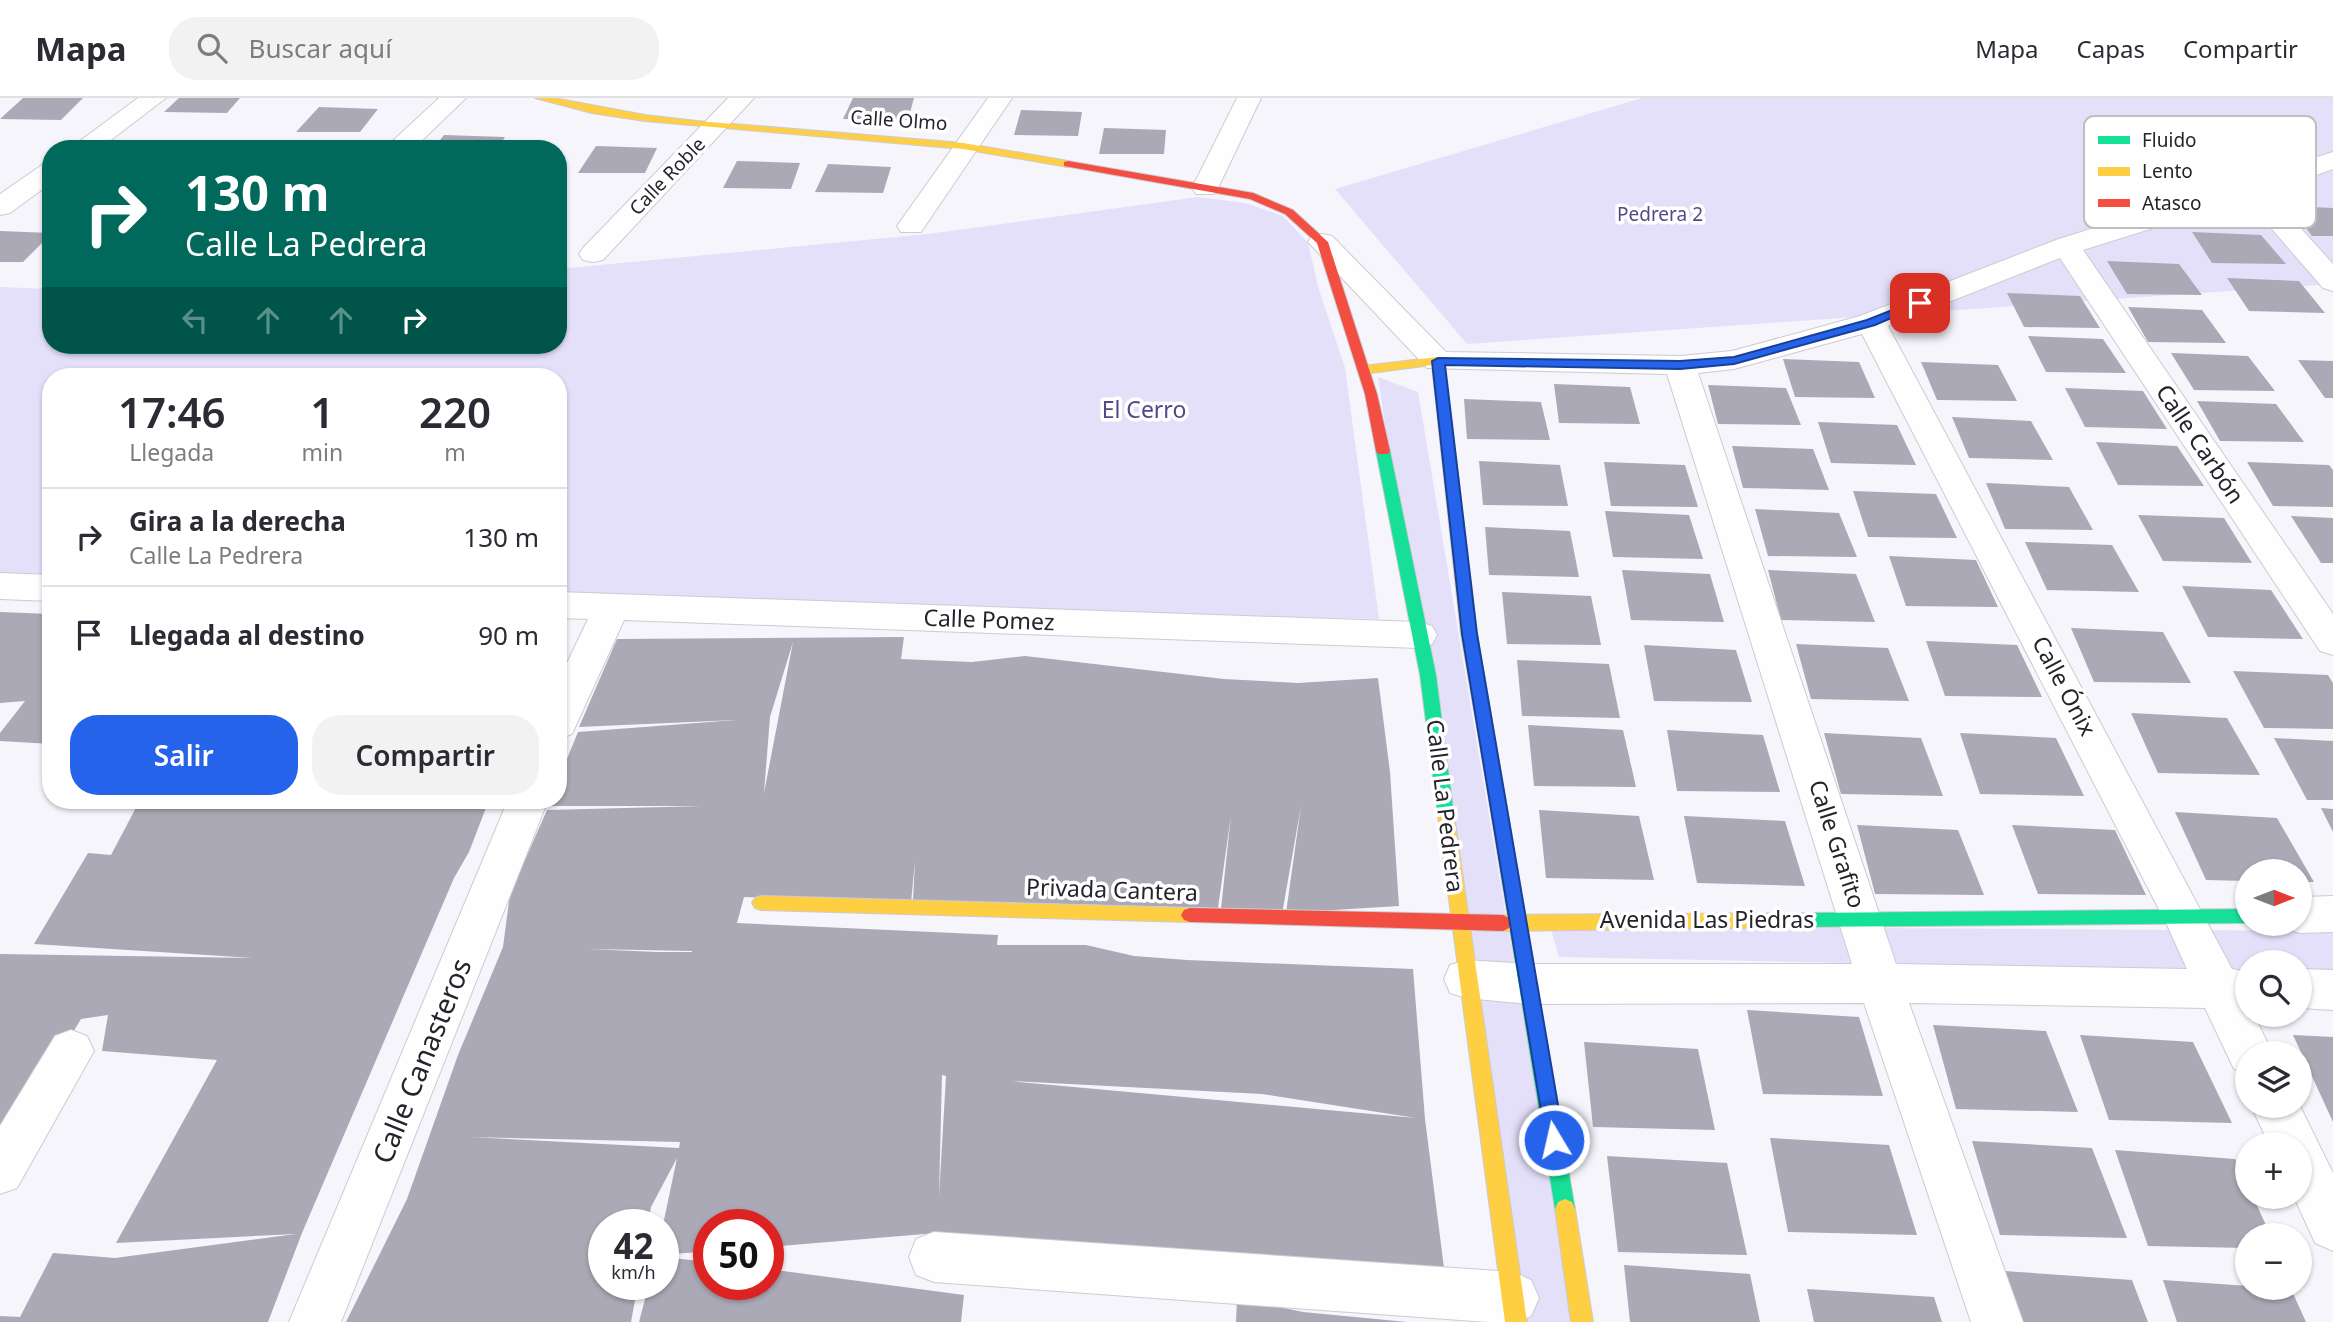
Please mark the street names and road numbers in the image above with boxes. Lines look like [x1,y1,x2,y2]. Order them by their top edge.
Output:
street label: Calle Olmo [850,104,948,136]
street label: Calle Roble [623,131,711,221]
street label: Calle Carbón [2149,378,2253,509]
street label: Calle Pomez [923,601,1055,637]
street label: Calle Ónix [2025,630,2104,741]
street label: Calle La Pedrera [1419,717,1472,894]
street label: Calle Grafito [1802,775,1874,912]
street label: Privada Cantera [1026,870,1198,908]
street label: Avenida Las Piedras [1600,903,1814,935]
street label: Calle Canasteros [363,952,480,1169]

